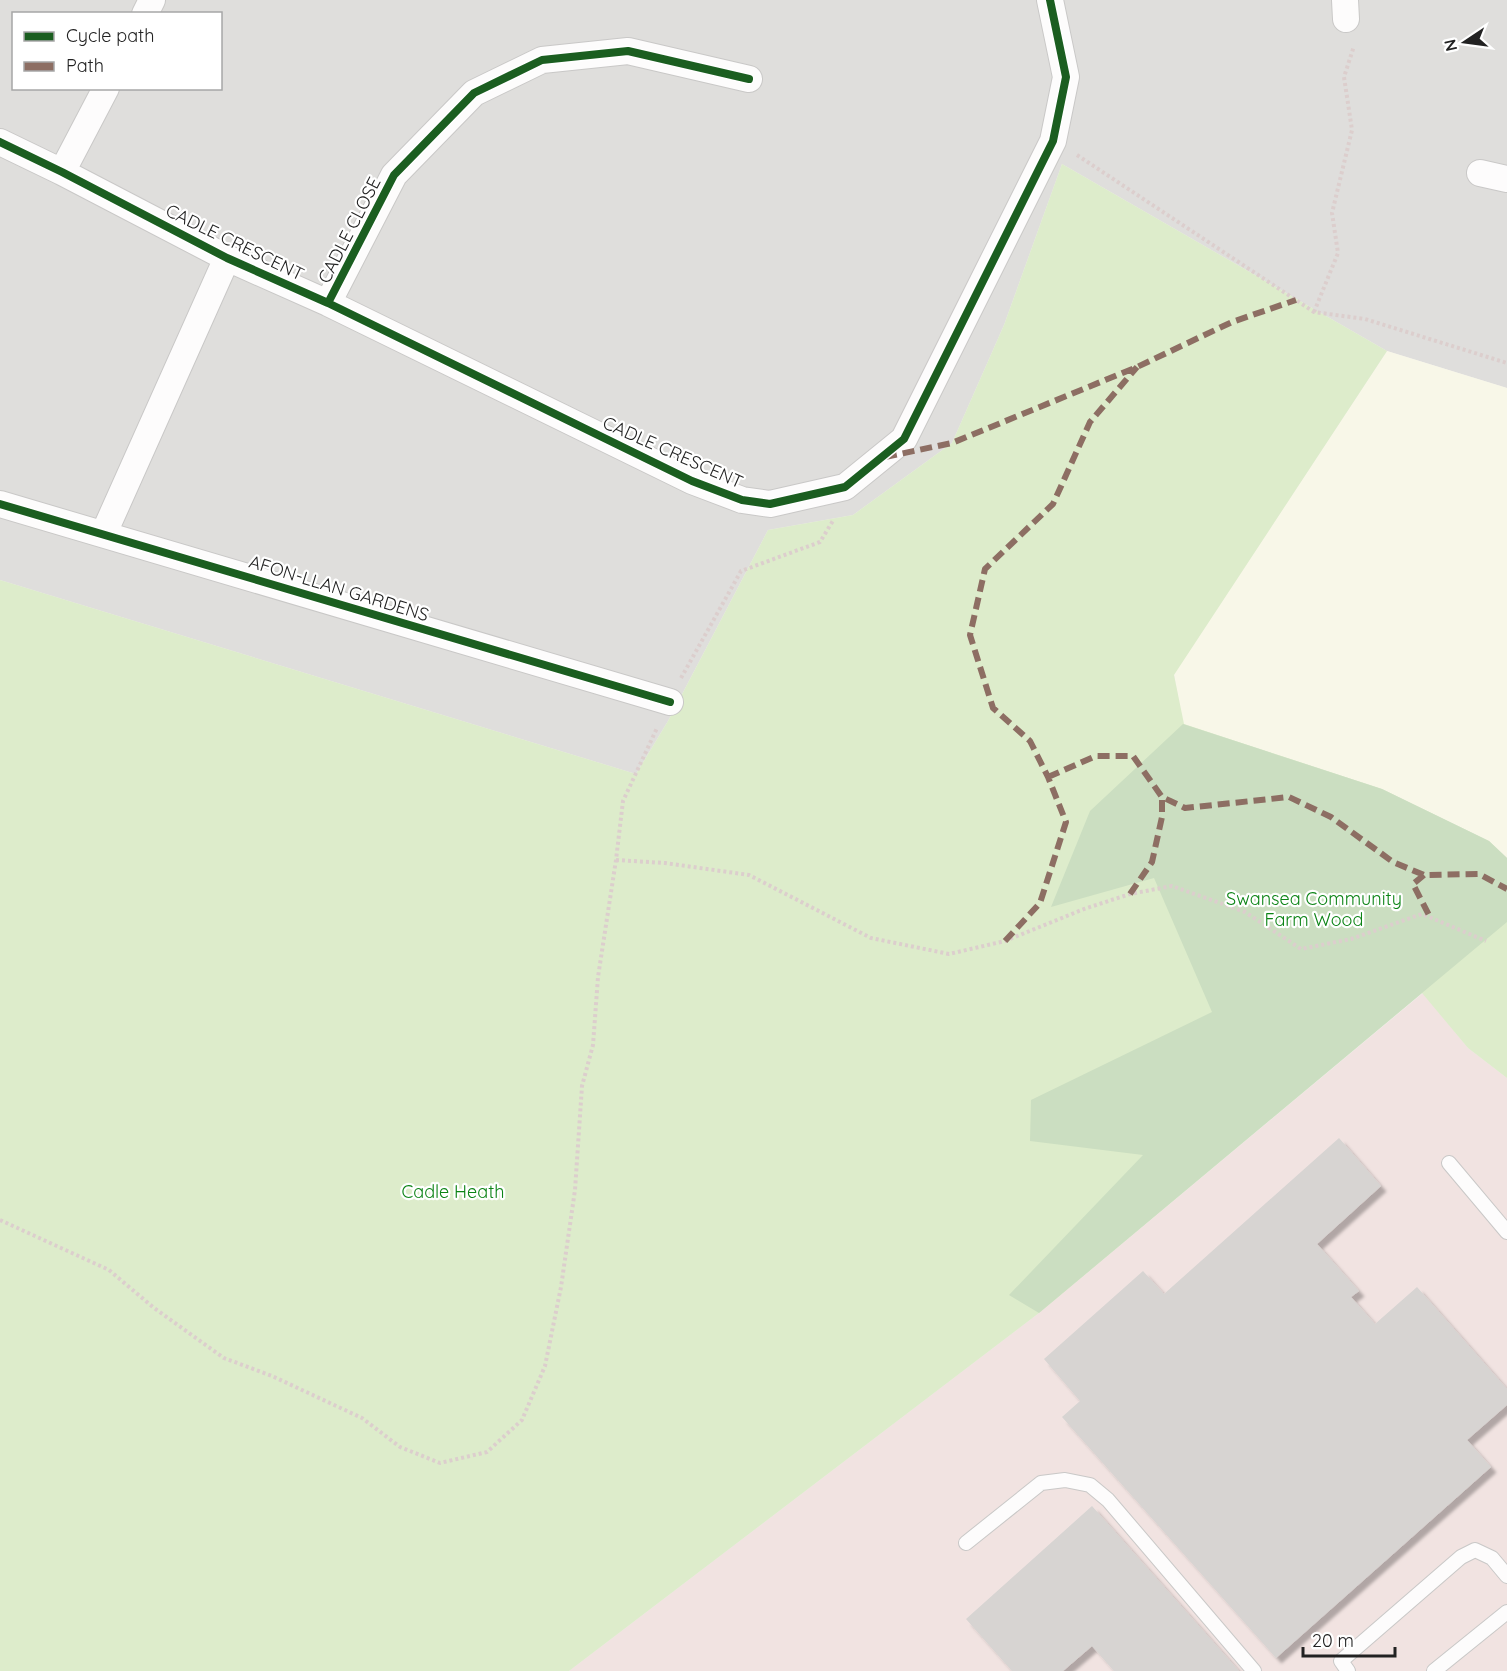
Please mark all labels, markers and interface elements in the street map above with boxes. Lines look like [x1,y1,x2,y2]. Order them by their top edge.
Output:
legend [12,12,222,90]
north arrow [1435,12,1495,72]
text: Cycle path [66,24,154,47]
text: N [1439,37,1461,53]
text: Path [66,54,104,77]
street label: CADLE CLOSE [312,173,386,287]
street label: CADLE CRESCENT [162,199,308,286]
street label: CADLE CRESCENT [599,411,747,493]
street label: AFON-LLAN GARDENS [246,550,432,626]
park label: Swansea Community Farm Wood [1226,887,1402,931]
park label: Cadle Heath [401,1180,505,1203]
scale bar [1303,1620,1394,1658]
text: 20 m [1312,1629,1354,1652]

